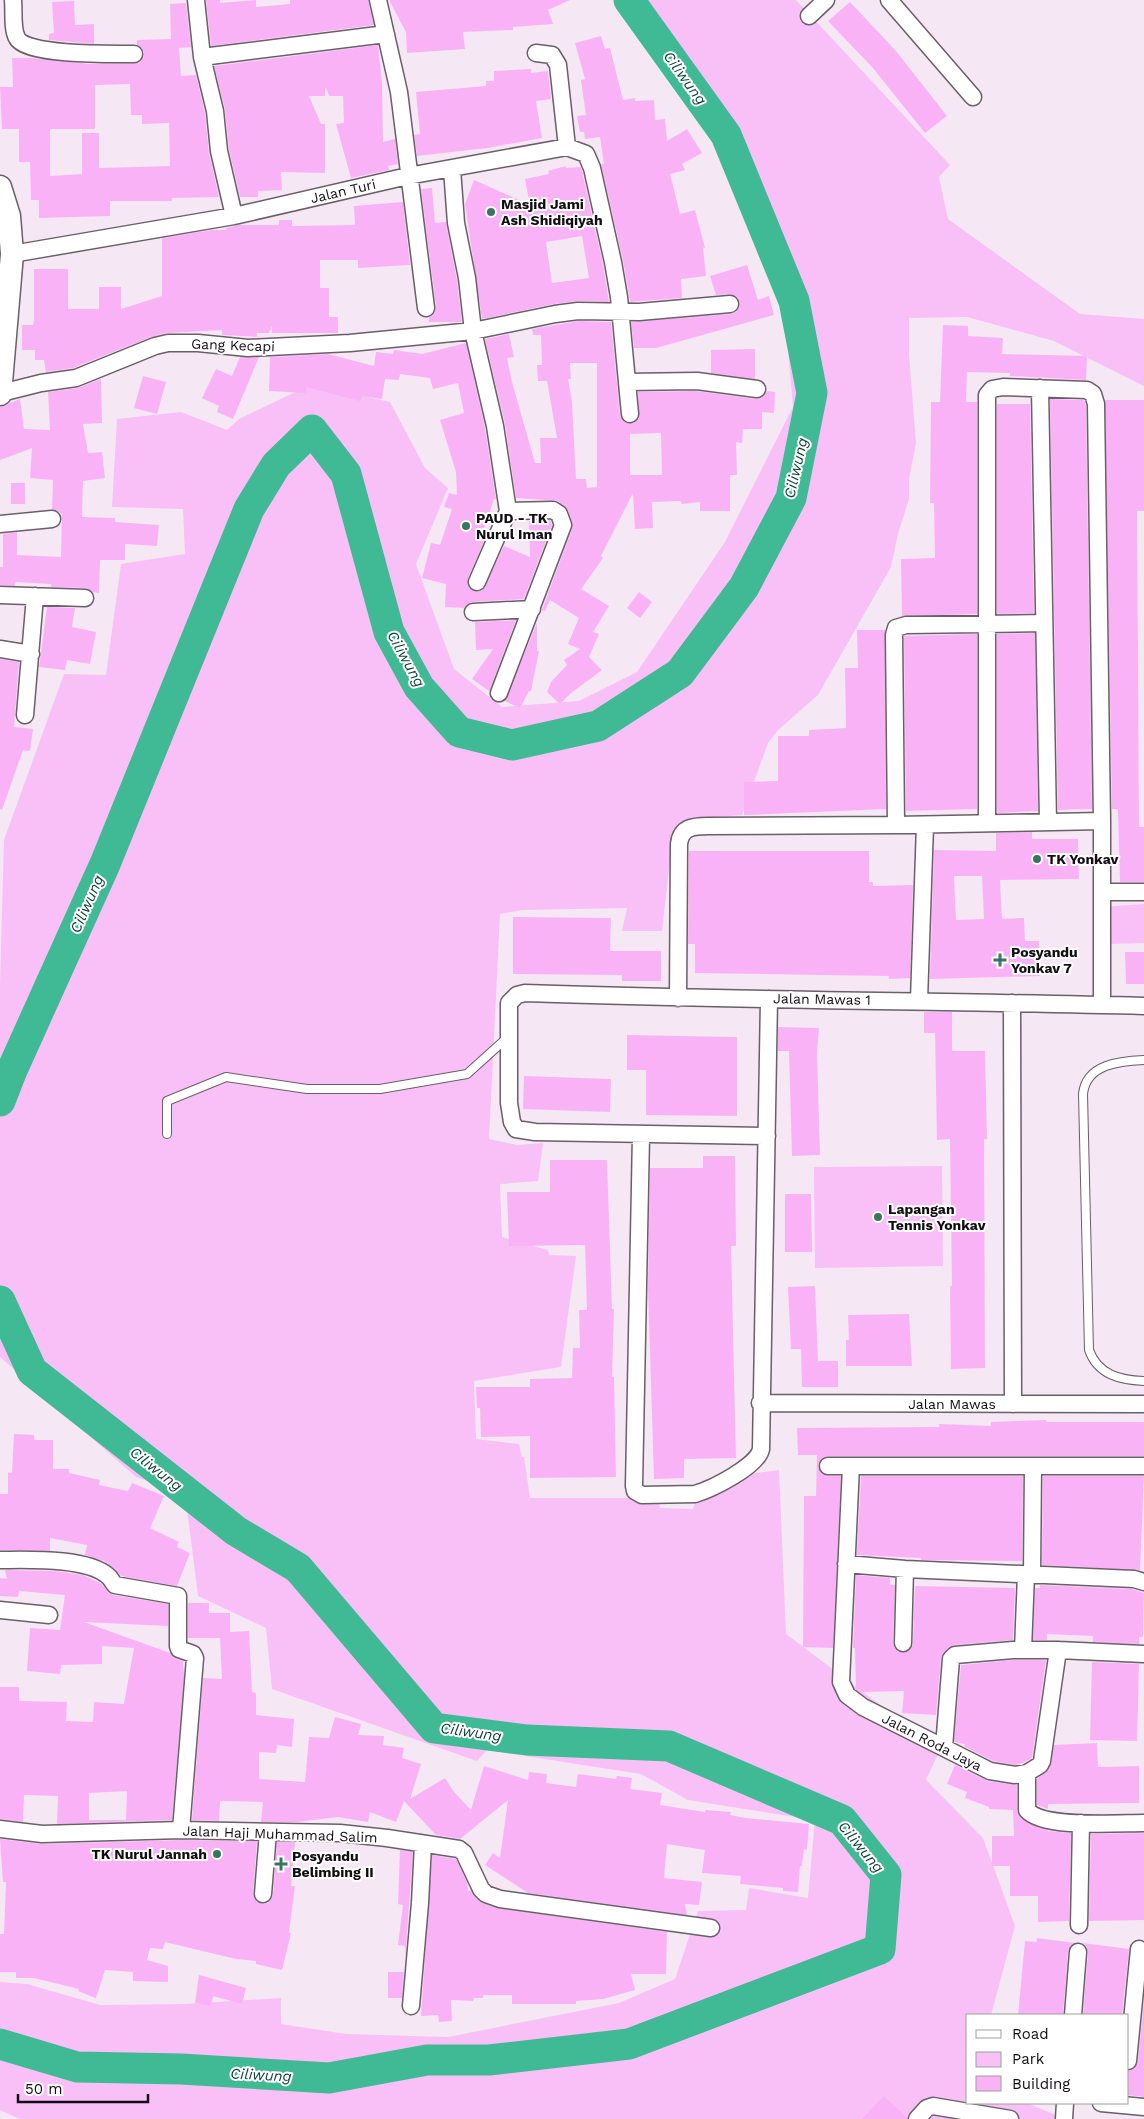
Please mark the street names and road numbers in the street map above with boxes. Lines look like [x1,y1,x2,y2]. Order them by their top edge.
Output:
street label: Jalan Turi [309,176,377,206]
street label: Gang Kecapi [191,336,275,354]
street label: Jalan Mawas 1 [773,990,871,1008]
street label: Jalan Mawas [908,1396,996,1412]
street label: Jalan Roda Jaya [879,1710,985,1774]
street label: Jalan Haji Muhammad Salim [182,1823,378,1845]

